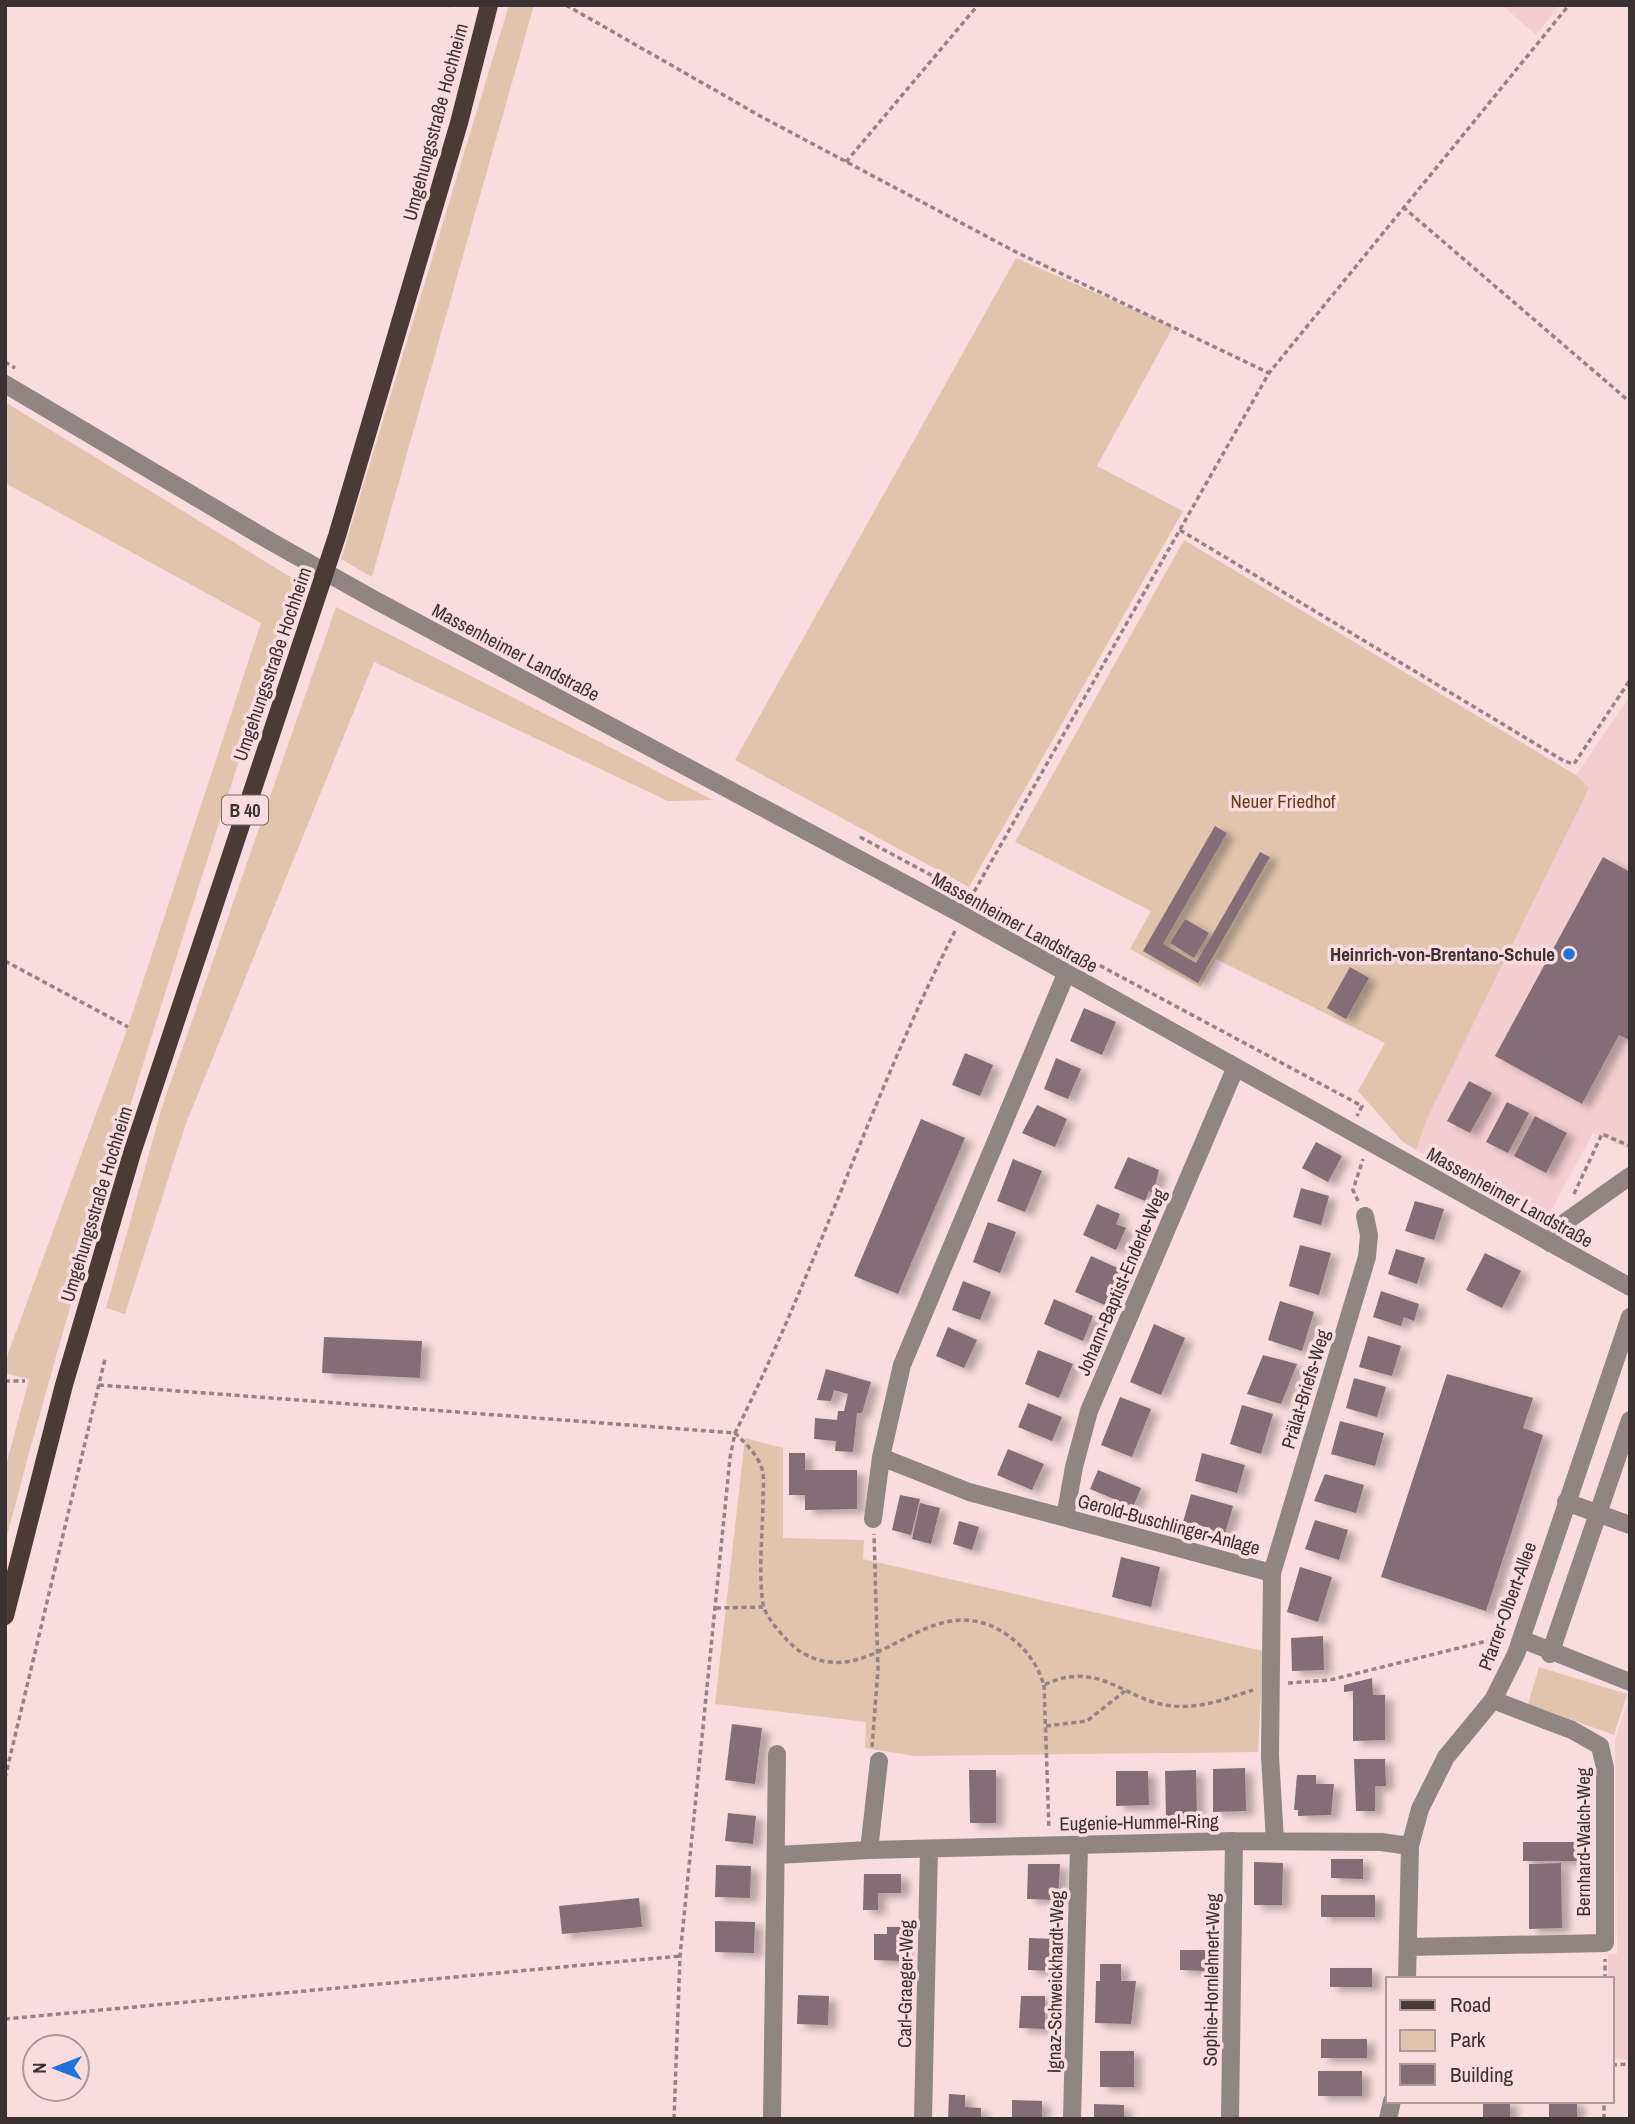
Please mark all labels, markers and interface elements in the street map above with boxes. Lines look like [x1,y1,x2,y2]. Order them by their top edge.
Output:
street label: Umgehungsstraße Hochheim [396,20,474,224]
street label: Umgehungsstraße Hochheim [227,564,317,764]
street label: Massenheimer Landstraße [428,597,604,707]
park label: Neuer Friedhof [1231,788,1336,814]
road number: B 40 [222,796,268,824]
street label: Massenheimer Landstraße [927,865,1103,979]
place label: Heinrich-von-Brentano-Schule [1330,941,1555,967]
marker: Heinrich-von-Brentano-Schule [1561,946,1577,962]
street label: Umgehungsstraße Hochheim [54,1103,138,1305]
street label: Massenheimer Landstraße [1422,1140,1598,1254]
street label: Johann-Baptist-Enderle-Weg [1070,1184,1172,1379]
street label: Prälat-Briefs-Weg [1275,1326,1336,1452]
street label: Gerold-Buschlinger-Anlage [1075,1487,1263,1561]
street label: Pfarrer-Olbert-Allee [1472,1538,1542,1674]
street label: Bernhard-Walch-Weg [1570,1767,1596,1916]
street label: Eugenie-Hummel-Ring [1059,1808,1219,1836]
street label: Ignaz-Schweickhardt-Weg [1040,1890,1070,2073]
street label: Sophie-Hornlehnert-Weg [1196,1893,1226,2067]
street label: Carl-Graeger-Weg [891,1920,919,2048]
legend [1386,1977,1614,2103]
text: Road [1450,1990,1491,2019]
text: Park [1450,2025,1486,2054]
north arrow [21,2033,91,2103]
text: Building [1450,2060,1514,2089]
text: N [26,2062,52,2074]

